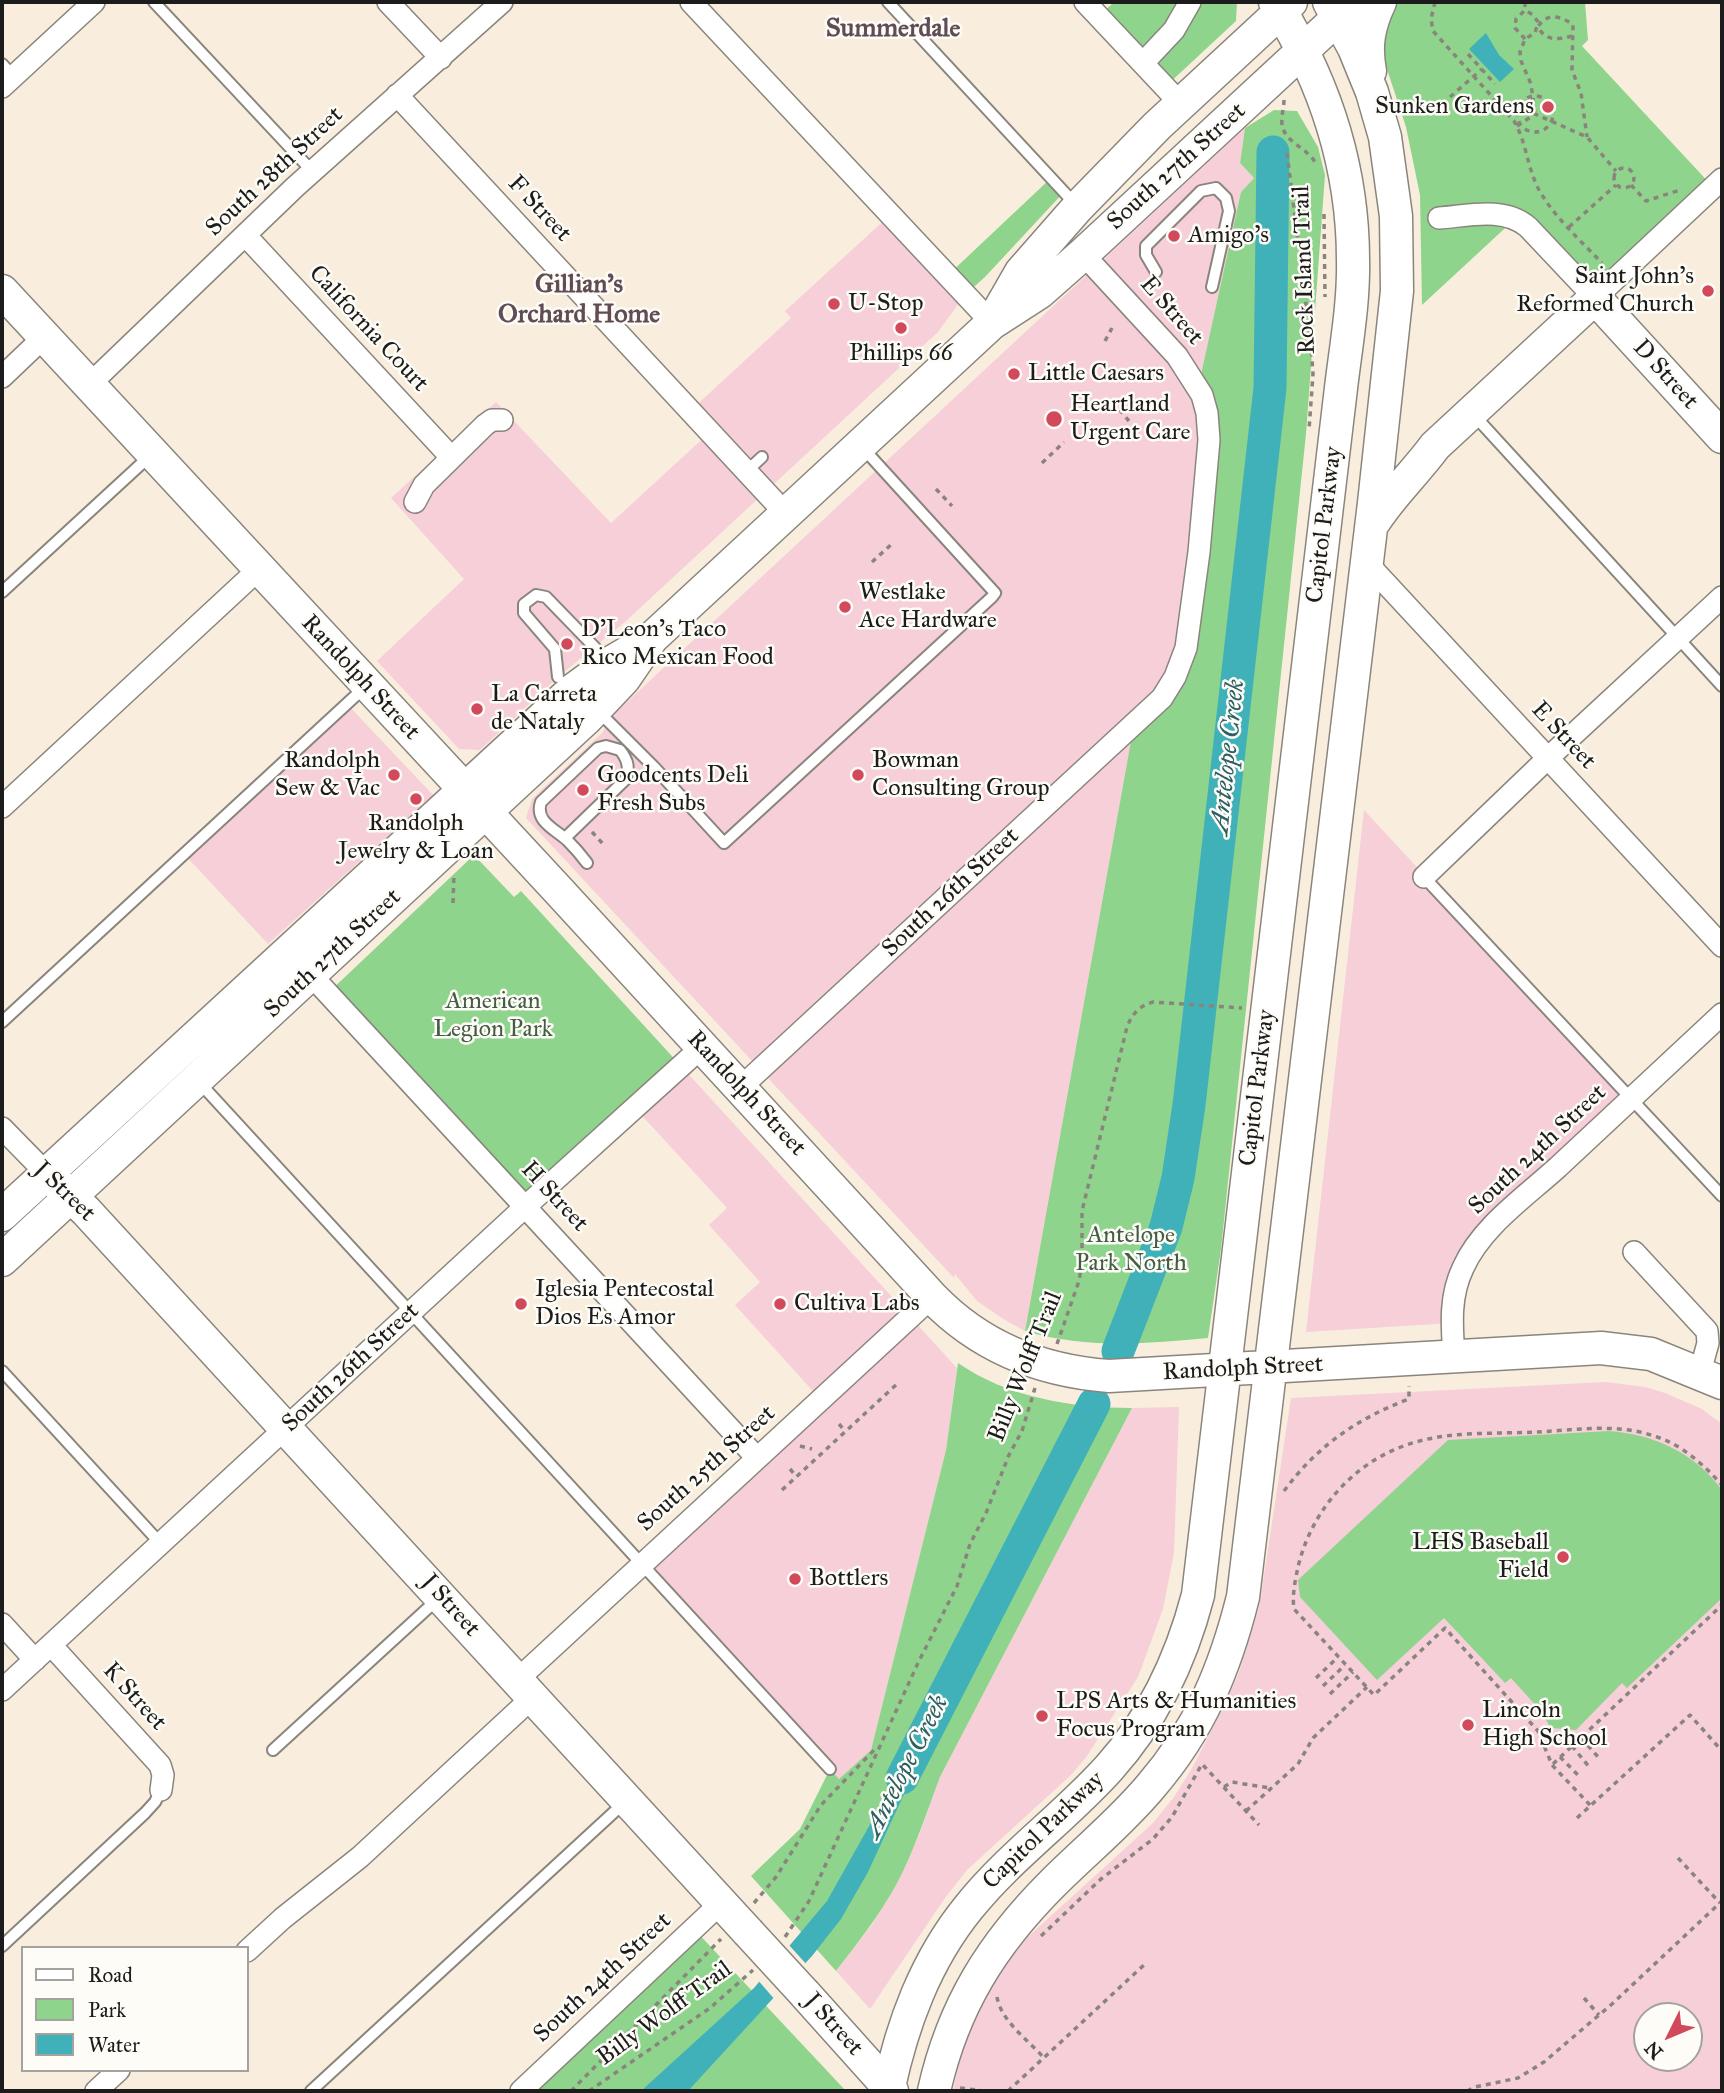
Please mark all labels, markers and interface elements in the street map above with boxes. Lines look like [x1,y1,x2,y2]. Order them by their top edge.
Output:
district label: Summerdale [826,14,960,46]
place label: Sunken Gardens [1375,93,1534,121]
street label: South 27th Street [1102,97,1252,237]
marker: Sunken Gardens [1540,99,1556,115]
street label: South 28th Street [200,101,350,243]
street label: F Street [501,170,577,248]
street label: Rock Island Trail [1288,185,1322,355]
place label: Amigo's [1188,222,1269,250]
marker: Amigo's [1166,228,1182,244]
street label: California Court [302,260,434,398]
place label: Saint John's Reformed Church [1516,263,1694,319]
district label: Gillian's Orchard Home [498,270,660,332]
street label: E Street [1133,271,1209,351]
marker: Saint John's Reformed Church [1700,283,1716,299]
place label: U-Stop [848,290,923,318]
marker: U-Stop [826,296,842,312]
marker: Phillips 66 [893,320,909,336]
street label: D Street [1626,334,1704,416]
place label: Phillips 66 [849,340,953,368]
place label: Little Caesars [1028,360,1164,388]
marker: Little Caesars [1006,366,1022,382]
place label: Heartland Urgent Care [1070,391,1190,447]
marker: Heartland Urgent Care [1044,409,1064,429]
street label: Capitol Parkway [1301,445,1349,605]
place label: Westlake Ace Hardware [859,579,997,635]
marker: Westlake Ace Hardware [837,599,853,615]
street label: Randolph Street [295,609,425,747]
place label: D'Leon's Taco Rico Mexican Food [581,616,774,672]
marker: D'Leon's Taco Rico Mexican Food [559,636,575,652]
water label: Antelope Creek [1205,678,1253,836]
place label: La Carreta de Nataly [491,681,597,737]
street label: E Street [1525,696,1601,776]
marker: La Carreta de Nataly [469,701,485,717]
place label: Randolph Sew & Vac [275,747,380,803]
place label: Bowman Consulting Group [872,747,1049,803]
place label: Goodcents Deli Fresh Subs [597,762,749,818]
marker: Randolph Sew & Vac [386,767,402,783]
marker: Bowman Consulting Group [850,767,866,783]
marker: Goodcents Deli Fresh Subs [575,782,591,798]
marker: Randolph Jewelry & Loan [408,791,424,807]
place label: Randolph Jewelry & Loan [338,810,494,866]
street label: South 26th Street [877,822,1025,964]
street label: South 27th Street [259,883,407,1025]
park label: American Legion Park [433,988,553,1044]
street label: Capitol Parkway [1234,1008,1282,1168]
street label: Randolph Street [681,1025,811,1163]
street label: South 24th Street [1463,1079,1613,1221]
street label: J Street [27,1156,101,1228]
street label: H Street [514,1156,594,1238]
park label: Antelope Park North [1075,1222,1187,1278]
place label: Iglesia Pentecostal Dios Es Amor [535,1276,714,1332]
street label: Billy Wolff Trail [983,1288,1069,1446]
place label: Cultiva Labs [794,1290,919,1318]
marker: Iglesia Pentecostal Dios Es Amor [513,1296,529,1312]
marker: Cultiva Labs [772,1296,788,1312]
street label: South 26th Street [277,1297,425,1439]
street label: Randolph Street [1162,1350,1324,1388]
street label: South 25th Street [632,1400,782,1538]
place label: LHS Baseball Field [1412,1529,1549,1585]
marker: LHS Baseball Field [1555,1549,1571,1565]
place label: Bottlers [809,1565,888,1593]
street label: J Street [414,1569,486,1643]
marker: Bottlers [787,1571,803,1587]
street label: K Street [96,1657,172,1737]
place label: LPS Arts & Humanities Focus Program [1056,1688,1296,1744]
water label: Antelope Creek [858,1691,956,1843]
place label: Lincoln High School [1482,1697,1607,1753]
marker: LPS Arts & Humanities Focus Program [1034,1708,1050,1724]
marker: Lincoln High School [1460,1717,1476,1733]
street label: Capitol Parkway [977,1766,1111,1896]
street label: South 24th Street [528,1907,678,2049]
legend [21,1946,248,2072]
street label: Billy Wolff Trail [592,1955,738,2073]
text: Road [88,1962,133,1988]
street label: J Street [797,1988,869,2062]
text: Park [88,1997,126,2023]
north arrow [1633,2002,1703,2072]
text: Water [88,2032,140,2058]
text: N [1640,2037,1668,2064]

